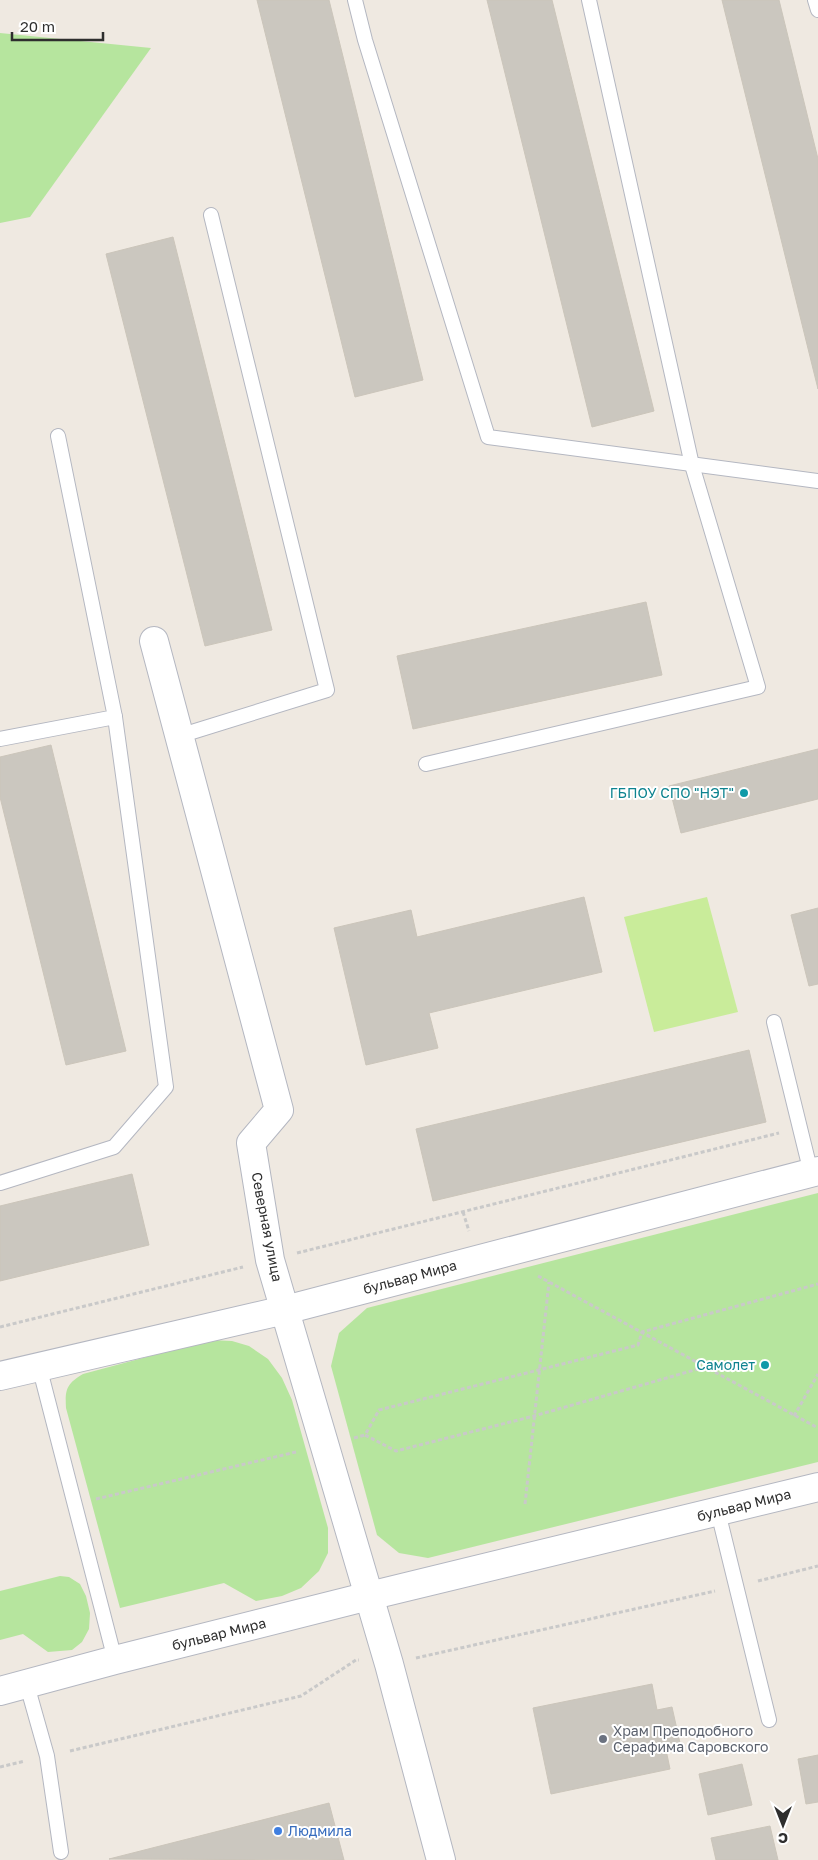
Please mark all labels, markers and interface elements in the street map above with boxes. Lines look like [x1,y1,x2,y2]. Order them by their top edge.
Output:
scale bar [12,10,104,42]
text: 20 m [20,17,55,35]
place label: ГБПОУ СПО "НЭТ" [610,784,734,801]
marker: ГБПОУ СПО "НЭТ" [738,787,750,799]
street label: Северная улица [249,1171,286,1283]
street label: бульвар Мира [361,1256,459,1297]
place label: Самолет [696,1356,755,1373]
marker: Самолет [759,1359,771,1371]
street label: бульвар Мира [695,1485,793,1524]
street label: бульвар Мира [170,1614,268,1653]
place label: Храм Преподобного Серафима Саровского [613,1722,768,1755]
marker: Храм Преподобного Серафима Саровского [597,1733,609,1745]
north arrow [758,1800,808,1850]
place label: Людмила [288,1822,352,1839]
marker: Людмила [272,1825,284,1837]
text: С [778,1830,788,1847]

